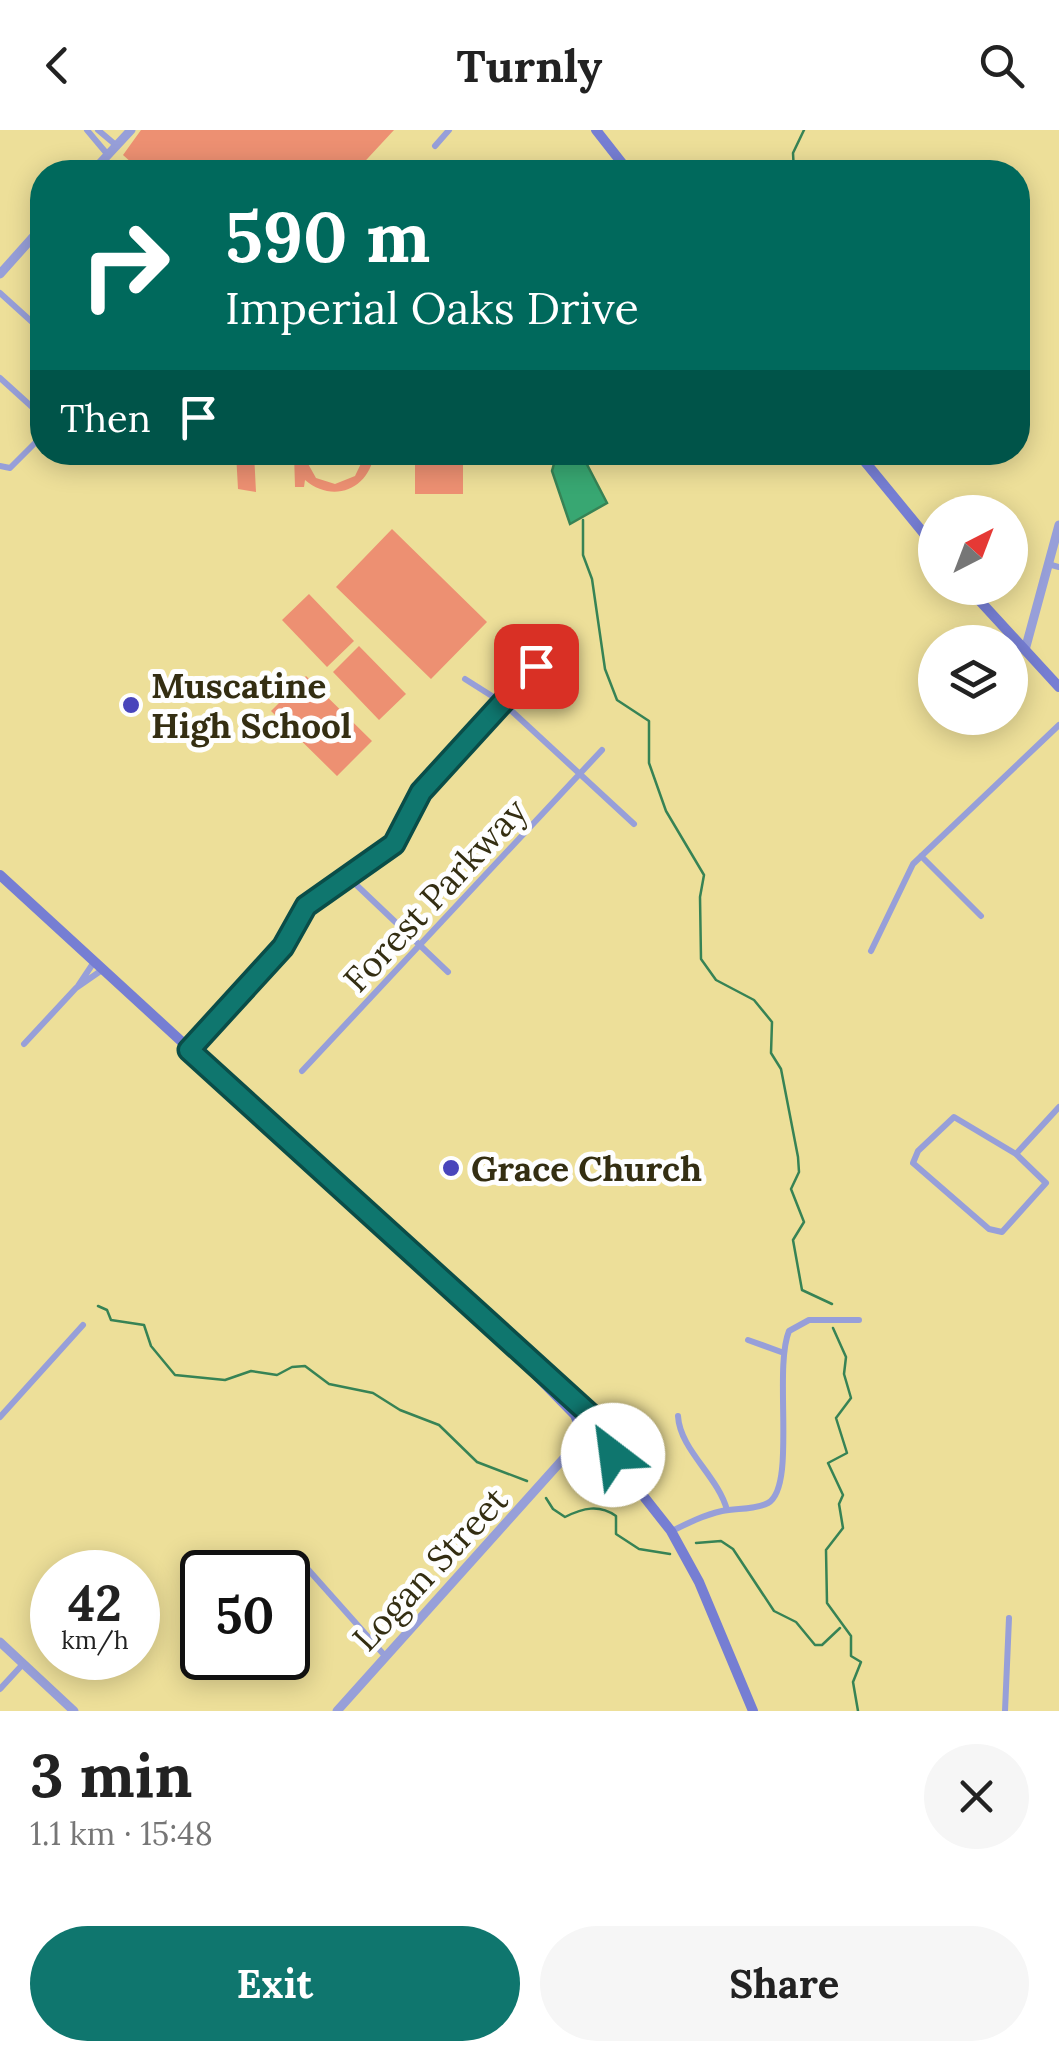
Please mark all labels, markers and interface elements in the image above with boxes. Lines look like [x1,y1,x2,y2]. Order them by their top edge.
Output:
text: Turnly [457,37,602,94]
icon: back [30,38,85,93]
icon: search [974,38,1029,93]
text: 590 m [225,192,430,281]
icon: right [60,200,190,330]
text: Imperial Oaks Drive [225,279,639,336]
icon: arrive [171,390,226,445]
text: Then [60,394,151,442]
north arrow [918,495,1028,605]
map controls [918,495,1028,735]
pin [494,624,579,709]
button: layers [918,625,1028,735]
icon: arrive [509,639,564,694]
place label: Muscatine High School [151,663,352,748]
marker: Muscatine High School [120,694,142,716]
street label: Forest Parkway [334,788,537,1001]
place label: Grace Church [471,1146,702,1191]
marker: Grace Church [440,1157,462,1179]
position arrow [561,1403,665,1507]
street label: Logan Street [343,1477,518,1660]
speed limit sign: 50 [180,1550,310,1680]
text: 42 [68,1571,122,1635]
text: km/h [61,1624,129,1656]
text: 3 min [30,1737,192,1813]
button: close [924,1744,1029,1849]
text: 1.1 km · 15:48 [30,1813,213,1854]
button: Exit [30,1926,520,2041]
button: Share [540,1926,1029,2041]

